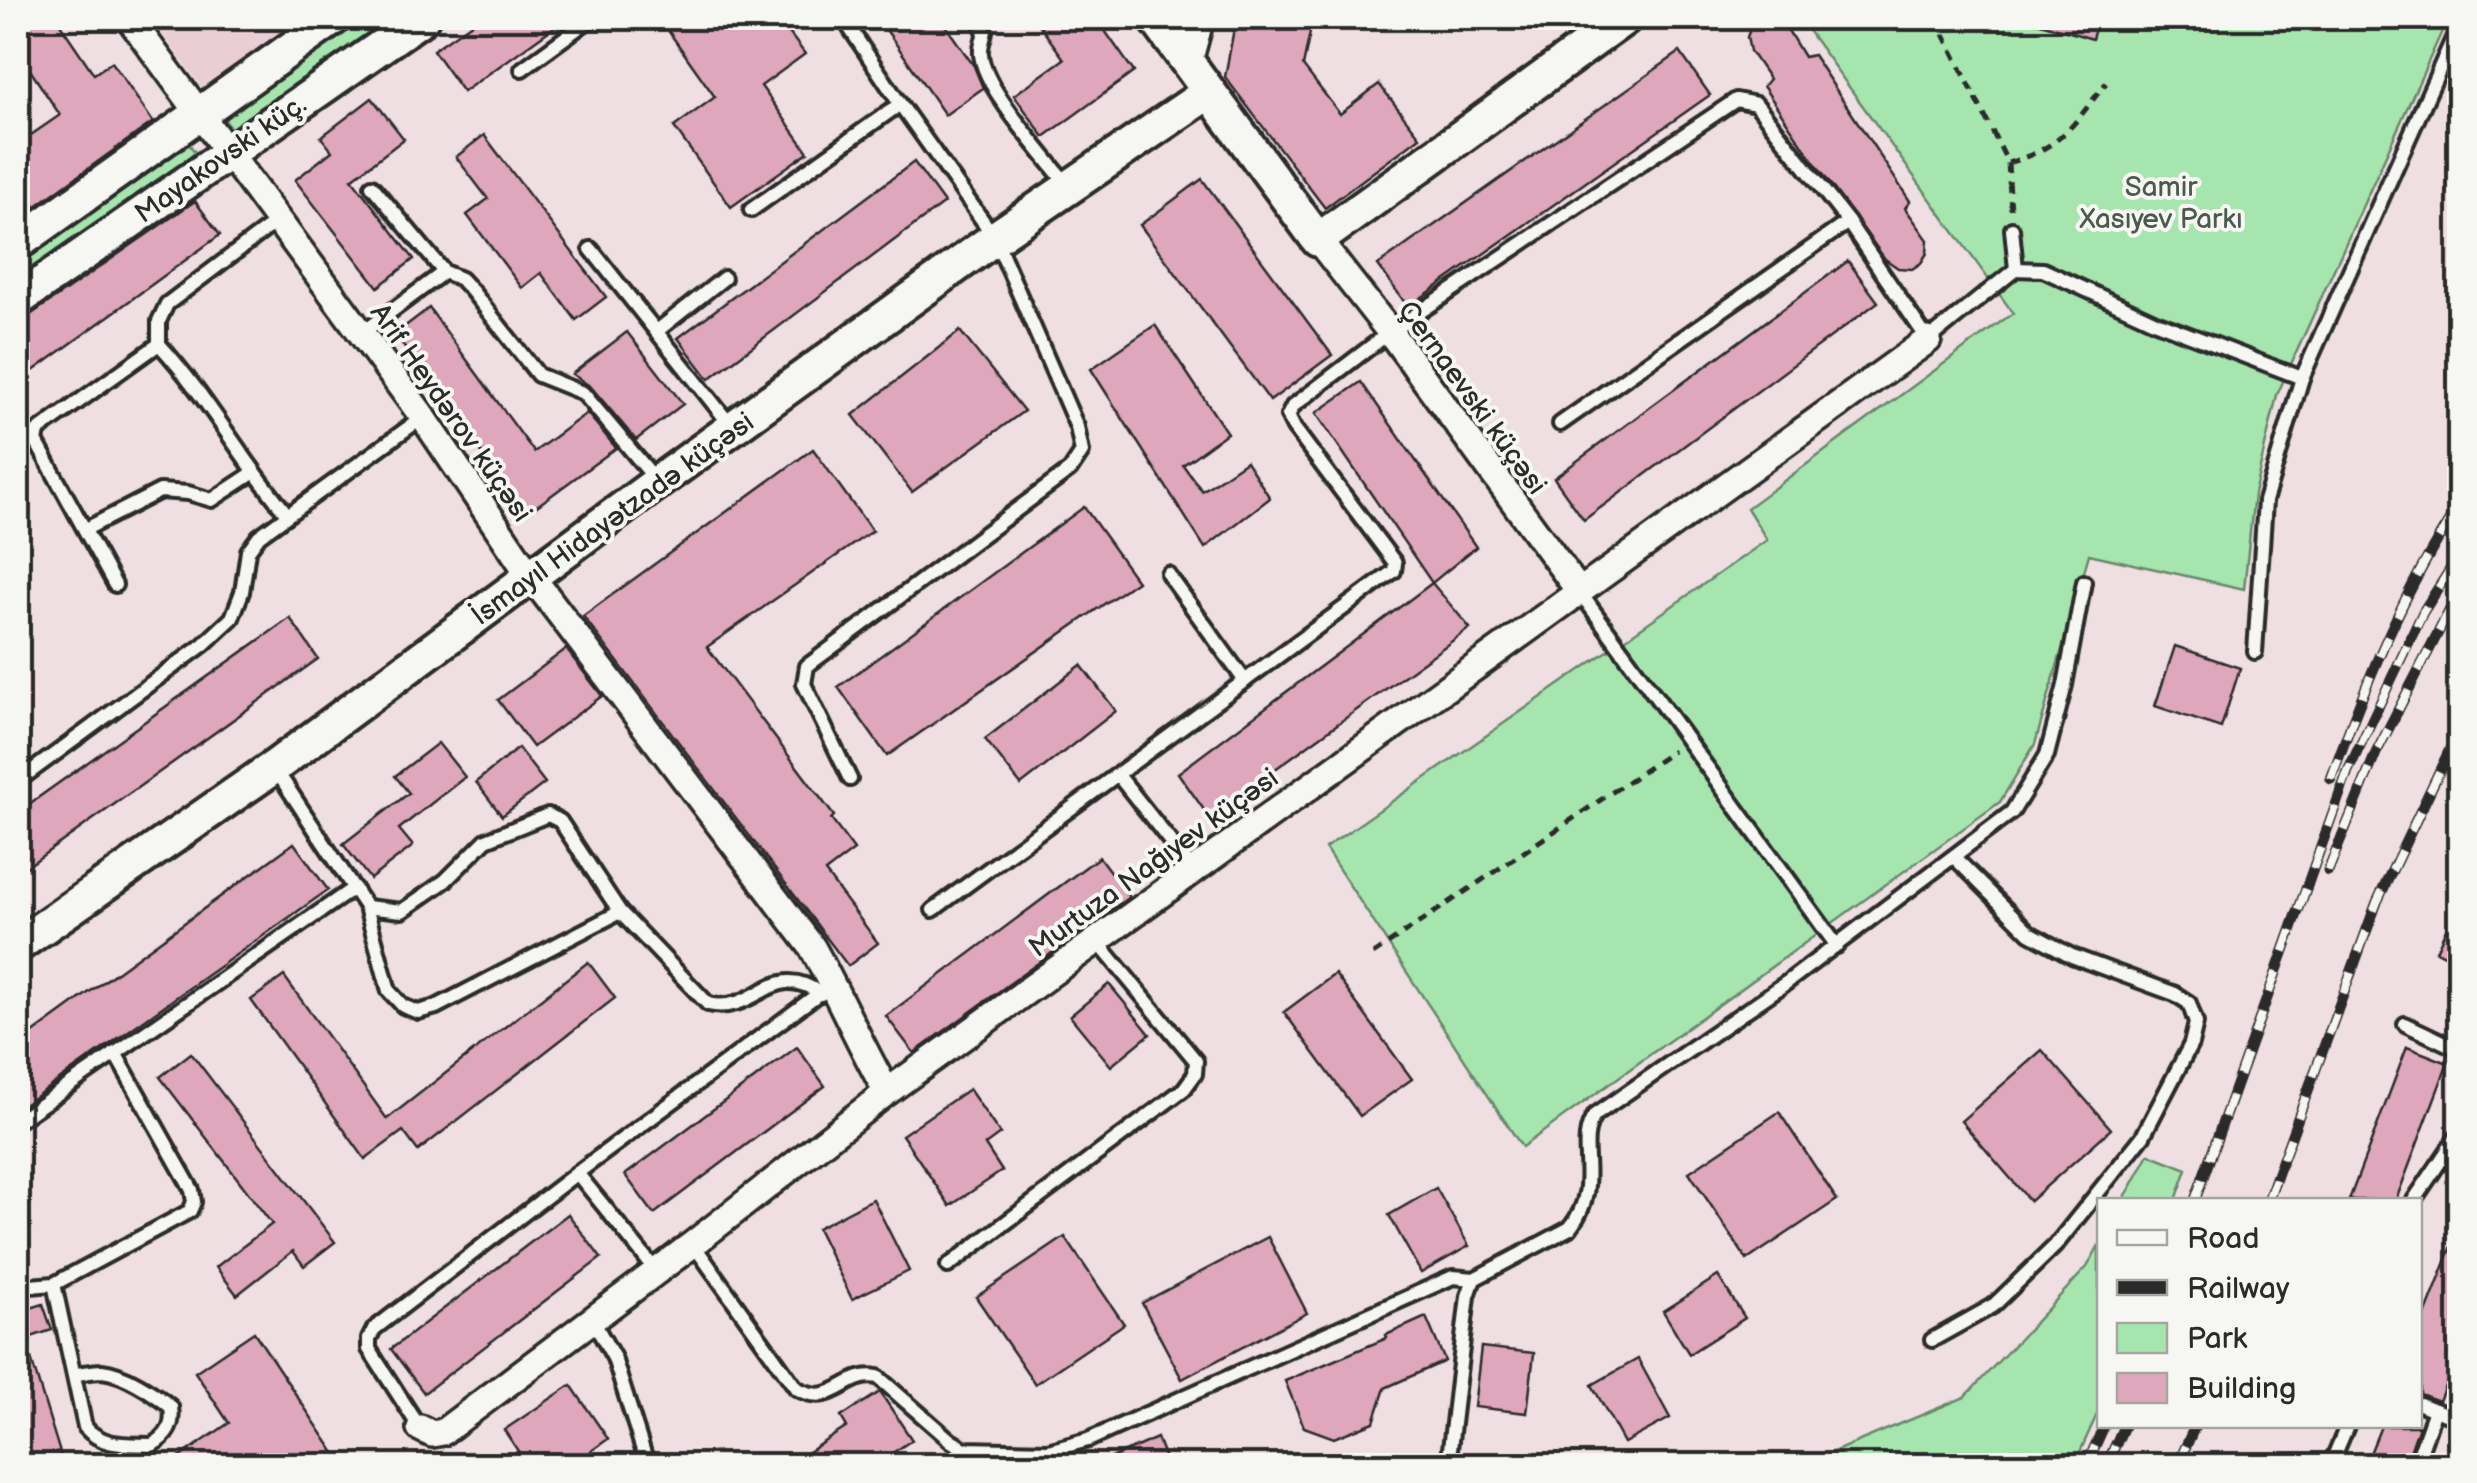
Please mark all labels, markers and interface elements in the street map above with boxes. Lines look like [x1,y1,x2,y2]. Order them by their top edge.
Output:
street label: Mayakovski küç. [129,88,313,231]
park label: Samir Xasıyev Parkı [2078,171,2243,236]
street label: Çernaevski küçəsi [1391,295,1553,501]
street label: Arif Heydərov küçəsi [363,297,539,528]
street label: İsmayıl Hidayətzadə küçəsi [465,405,760,633]
street label: Murtuza Nağıyev küçəsi [1023,762,1285,965]
legend [2097,1198,2422,1428]
text: Road [2187,1221,2260,1257]
text: Railway [2187,1271,2290,1307]
text: Park [2187,1321,2247,1357]
text: Building [2187,1371,2296,1407]

